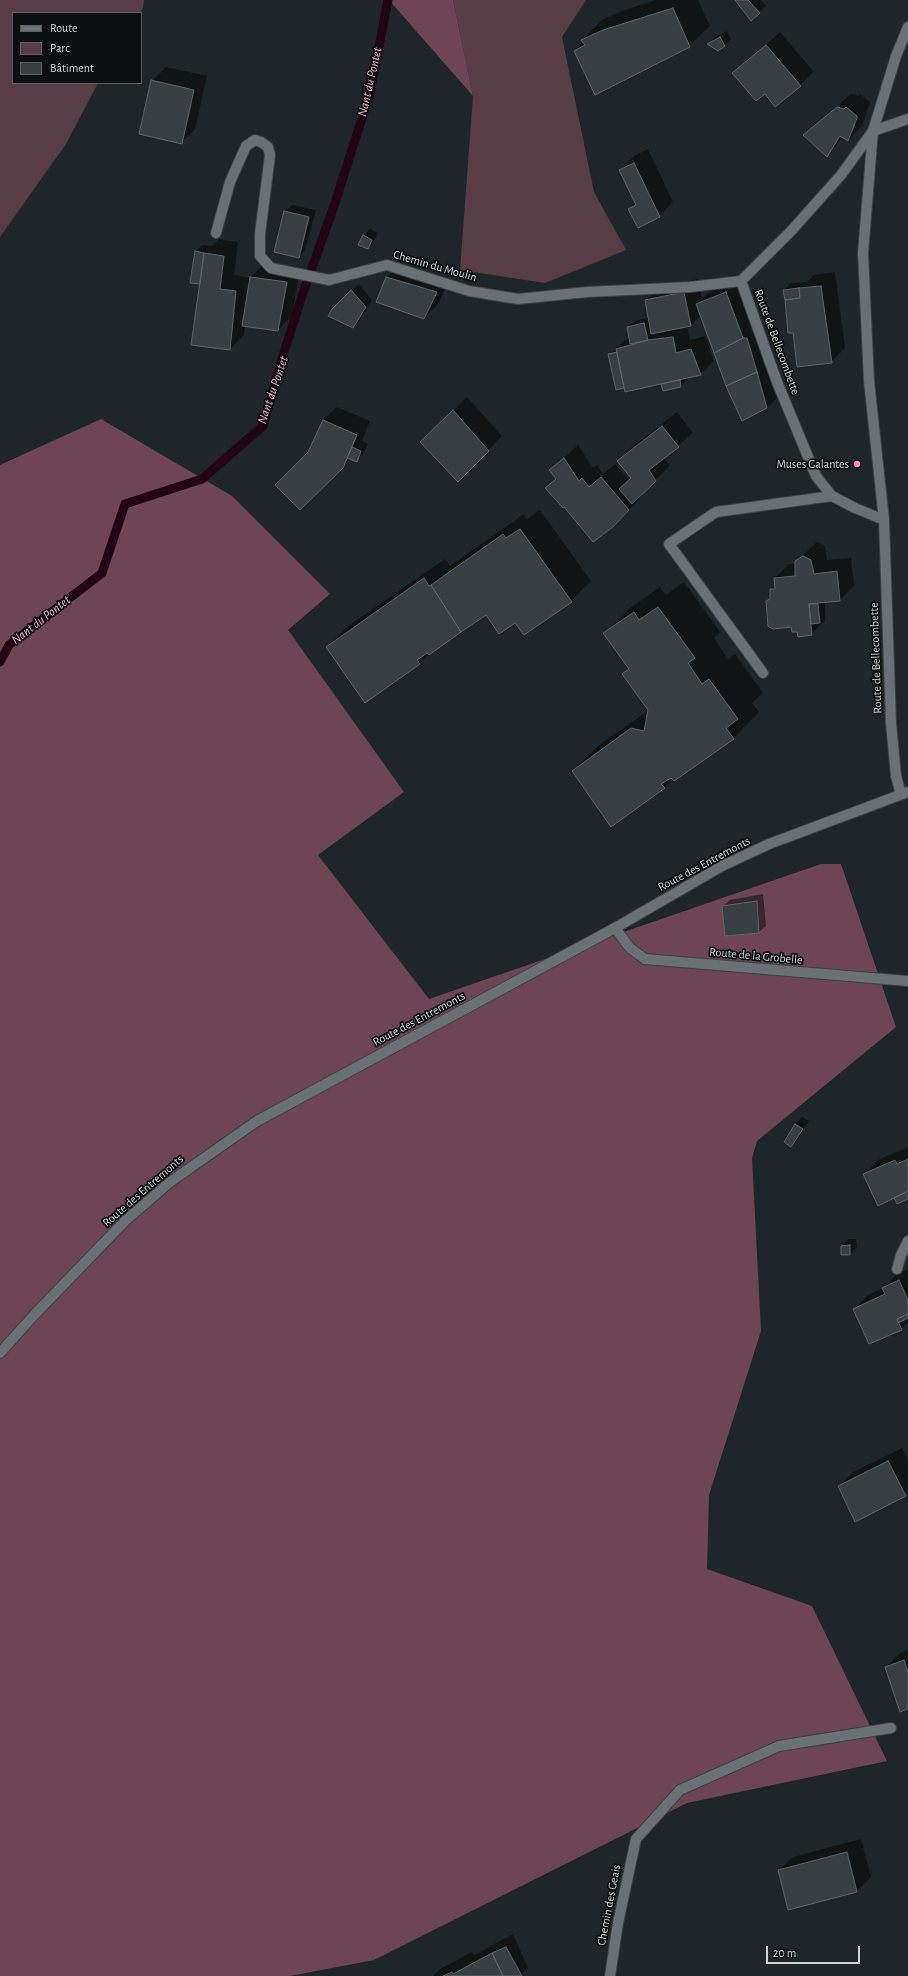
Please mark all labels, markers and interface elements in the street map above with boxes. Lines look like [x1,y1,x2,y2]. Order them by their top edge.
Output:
legend [12,12,142,84]
text: Route [50,22,77,34]
text: Parc [50,42,70,54]
water label: Nant du Pontet [354,46,386,118]
text: Bâtiment [50,62,94,74]
street label: Chemin du Moulin [392,247,478,285]
street label: Route de Bellecombette [751,287,803,397]
water label: Nant du Pontet [254,354,292,426]
place label: Muses Galantes [776,457,849,471]
marker: Muses Galantes [852,459,862,469]
water label: Nant du Pontet [8,592,74,648]
street label: Route de Bellecombette [867,602,885,714]
street label: Route des Entremonts [655,834,753,894]
street label: Route de la Grobelle [709,945,803,967]
street label: Route des Entremonts [370,989,468,1049]
street label: Route des Entremonts [100,1152,186,1230]
street label: Chemin des Geais [594,1863,624,1947]
scale bar [768,1938,862,1964]
text: 20 m [773,1947,796,1959]

